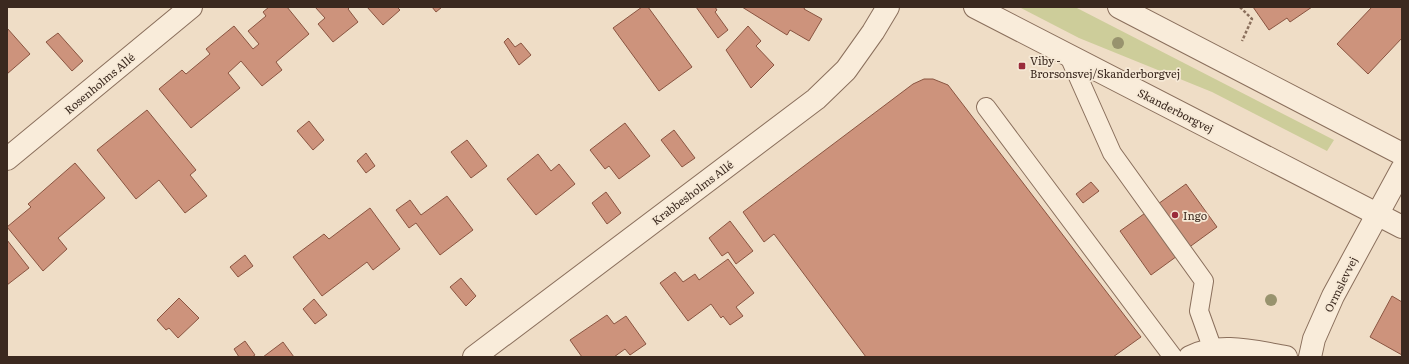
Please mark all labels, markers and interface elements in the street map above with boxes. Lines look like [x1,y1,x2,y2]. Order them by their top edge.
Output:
street label: Rosenholms Allé [60,49,138,117]
place label: Viby - Brorsonsvej/Skanderborgvej [1030,52,1180,81]
marker: Viby - Brorsonsvej/Skanderborgvej [1017,61,1027,71]
street label: Skanderborgvej [1135,84,1217,136]
street label: Krabbesholms Allé [648,156,736,228]
place label: Ingo [1183,207,1207,223]
marker: Ingo [1170,210,1180,220]
street label: Ormslevvej [1320,253,1360,315]

